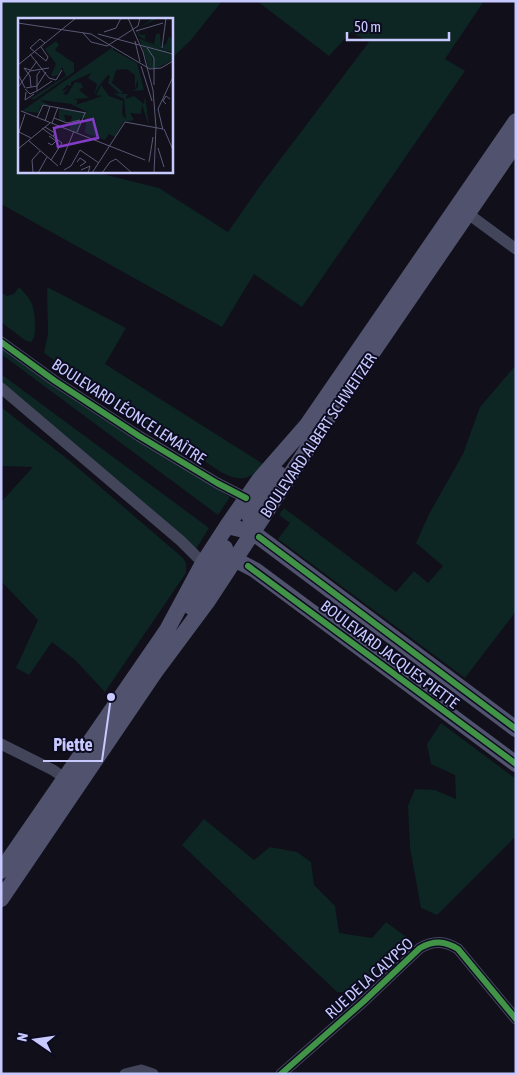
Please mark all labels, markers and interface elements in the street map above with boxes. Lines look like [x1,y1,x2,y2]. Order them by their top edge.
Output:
scale bar [347,10,450,42]
inset map [18,18,172,172]
text: 50 m [354,18,381,35]
street label: BOULEVARD ALBERT SCHWEITZER [256,349,380,521]
street label: BOULEVARD LÉONCE LEMAÎTRE [49,355,209,467]
street label: BOULEVARD JACQUES PIETTE [318,596,463,712]
callout: Piette [43,728,102,761]
text: Piette [53,734,93,755]
street label: RUE DE LA CALYPSO [321,934,417,1022]
north arrow [10,1015,60,1065]
text: N [14,1031,31,1043]

